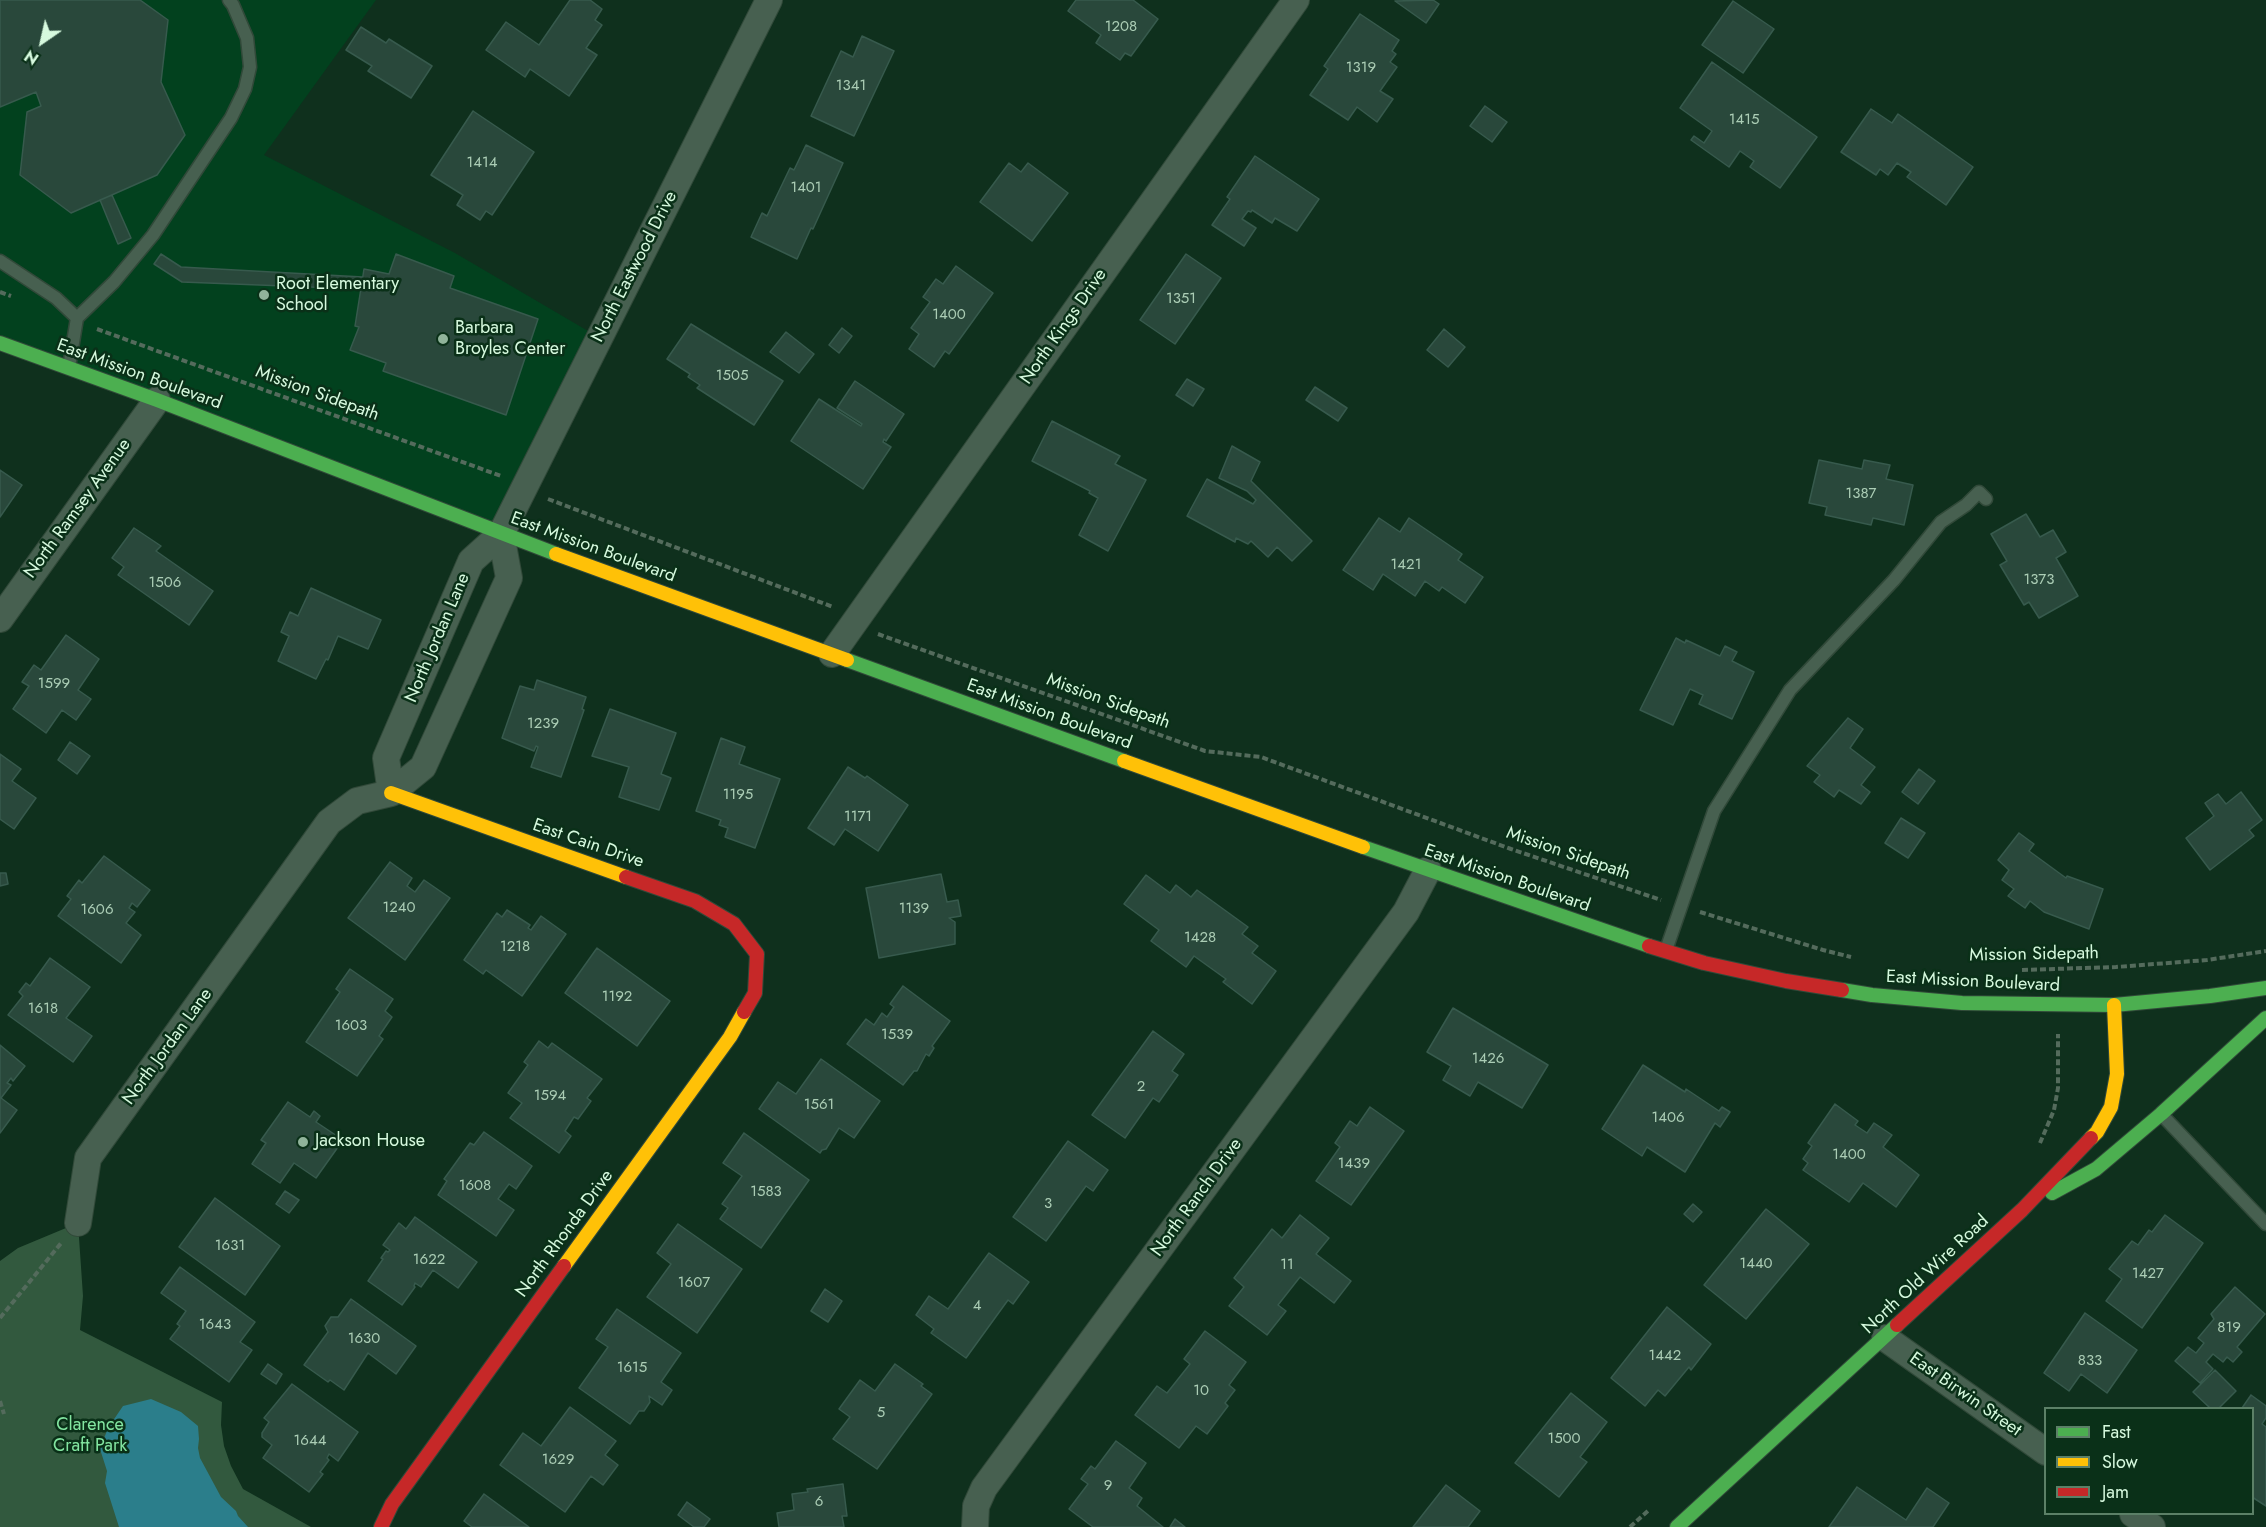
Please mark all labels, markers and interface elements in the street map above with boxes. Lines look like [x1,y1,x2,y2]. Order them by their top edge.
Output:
north arrow [12,12,72,72]
house number: 1208 [1105,18,1137,36]
text: N [20,44,43,70]
house number: 1319 [1346,59,1376,77]
house number: 1341 [836,77,866,95]
house number: 1415 [1729,111,1759,129]
house number: 1414 [467,154,497,172]
house number: 1401 [790,179,822,197]
street label: North Eastwood Drive [588,188,682,346]
street label: North Kings Drive [1016,265,1112,389]
place label: Root Elementary School [276,274,399,316]
marker: Root Elementary School [257,288,271,302]
house number: 1351 [1166,290,1196,308]
house number: 1400 [932,306,966,324]
place label: Barbara Broyles Center [455,318,565,360]
marker: Barbara Broyles Center [436,332,450,346]
street label: East Mission Boulevard [53,335,225,415]
street label: Mission Sidepath [252,362,382,426]
house number: 1505 [716,367,748,385]
street label: North Ramsey Avenue [20,435,136,583]
house number: 1387 [1846,485,1876,503]
street label: East Mission Boulevard [507,508,679,588]
house number: 1421 [1391,556,1421,574]
street label: North Jordan Lane [401,570,475,706]
house number: 1373 [2024,571,2054,589]
house number: 1506 [149,574,181,592]
street label: Mission Sidepath [1043,670,1173,734]
house number: 1599 [38,675,70,693]
street label: East Mission Boulevard [963,675,1135,755]
house number: 1239 [527,715,559,733]
house number: 1195 [723,786,753,804]
house number: 1171 [844,808,872,826]
street label: East Cain Drive [530,815,646,873]
street label: Mission Sidepath [1503,823,1633,885]
street label: East Mission Boulevard [1421,840,1593,918]
house number: 1240 [382,899,416,917]
house number: 1139 [899,900,929,918]
house number: 1606 [80,901,114,919]
house number: 1428 [1184,929,1216,947]
house number: 1218 [500,938,530,956]
street label: Mission Sidepath [1969,943,2099,967]
street label: East Mission Boulevard [1885,967,2061,997]
street label: North Jordan Lane [119,985,217,1109]
house number: 1192 [602,988,632,1006]
house number: 1618 [28,1000,58,1018]
house number: 1603 [335,1017,367,1035]
house number: 1539 [881,1026,913,1044]
house number: 1426 [1472,1050,1504,1068]
house number: 2 [1137,1078,1145,1096]
house number: 1594 [534,1087,566,1105]
house number: 1561 [804,1096,834,1114]
house number: 1406 [1651,1109,1685,1127]
place label: Jackson House [315,1131,425,1153]
marker: Jackson House [296,1135,310,1149]
street label: North Ranch Drive [1147,1135,1247,1261]
house number: 1400 [1832,1146,1866,1164]
house number: 1439 [1338,1155,1370,1173]
street label: North Rhonda Drive [512,1166,618,1302]
house number: 1608 [459,1177,491,1195]
house number: 1583 [750,1183,782,1201]
house number: 3 [1044,1195,1052,1213]
street label: North Old Wire Road [1858,1211,1994,1339]
house number: 1631 [215,1237,245,1255]
house number: 1622 [413,1251,445,1269]
house number: 1440 [1739,1255,1773,1273]
house number: 11 [1280,1256,1294,1274]
house number: 1427 [2132,1265,2164,1283]
house number: 1607 [678,1274,710,1292]
house number: 4 [973,1297,981,1315]
house number: 1643 [199,1316,231,1334]
house number: 819 [2217,1319,2241,1337]
house number: 1630 [348,1330,380,1348]
house number: 1442 [1649,1347,1681,1365]
street label: East Birwin Street [1905,1348,2025,1442]
house number: 833 [2078,1352,2102,1370]
house number: 1615 [617,1359,647,1377]
house number: 10 [1193,1382,1209,1400]
house number: 5 [877,1404,885,1422]
legend [2044,1407,2254,1515]
park label: Clarence Craft Park [53,1415,127,1458]
text: Fast [2102,1419,2131,1445]
house number: 1500 [1547,1430,1581,1448]
house number: 1644 [294,1432,326,1450]
text: Slow [2102,1449,2138,1475]
house number: 1629 [542,1451,574,1469]
house number: 9 [1104,1477,1112,1495]
text: Jam [2102,1479,2129,1505]
house number: 6 [815,1493,823,1511]

